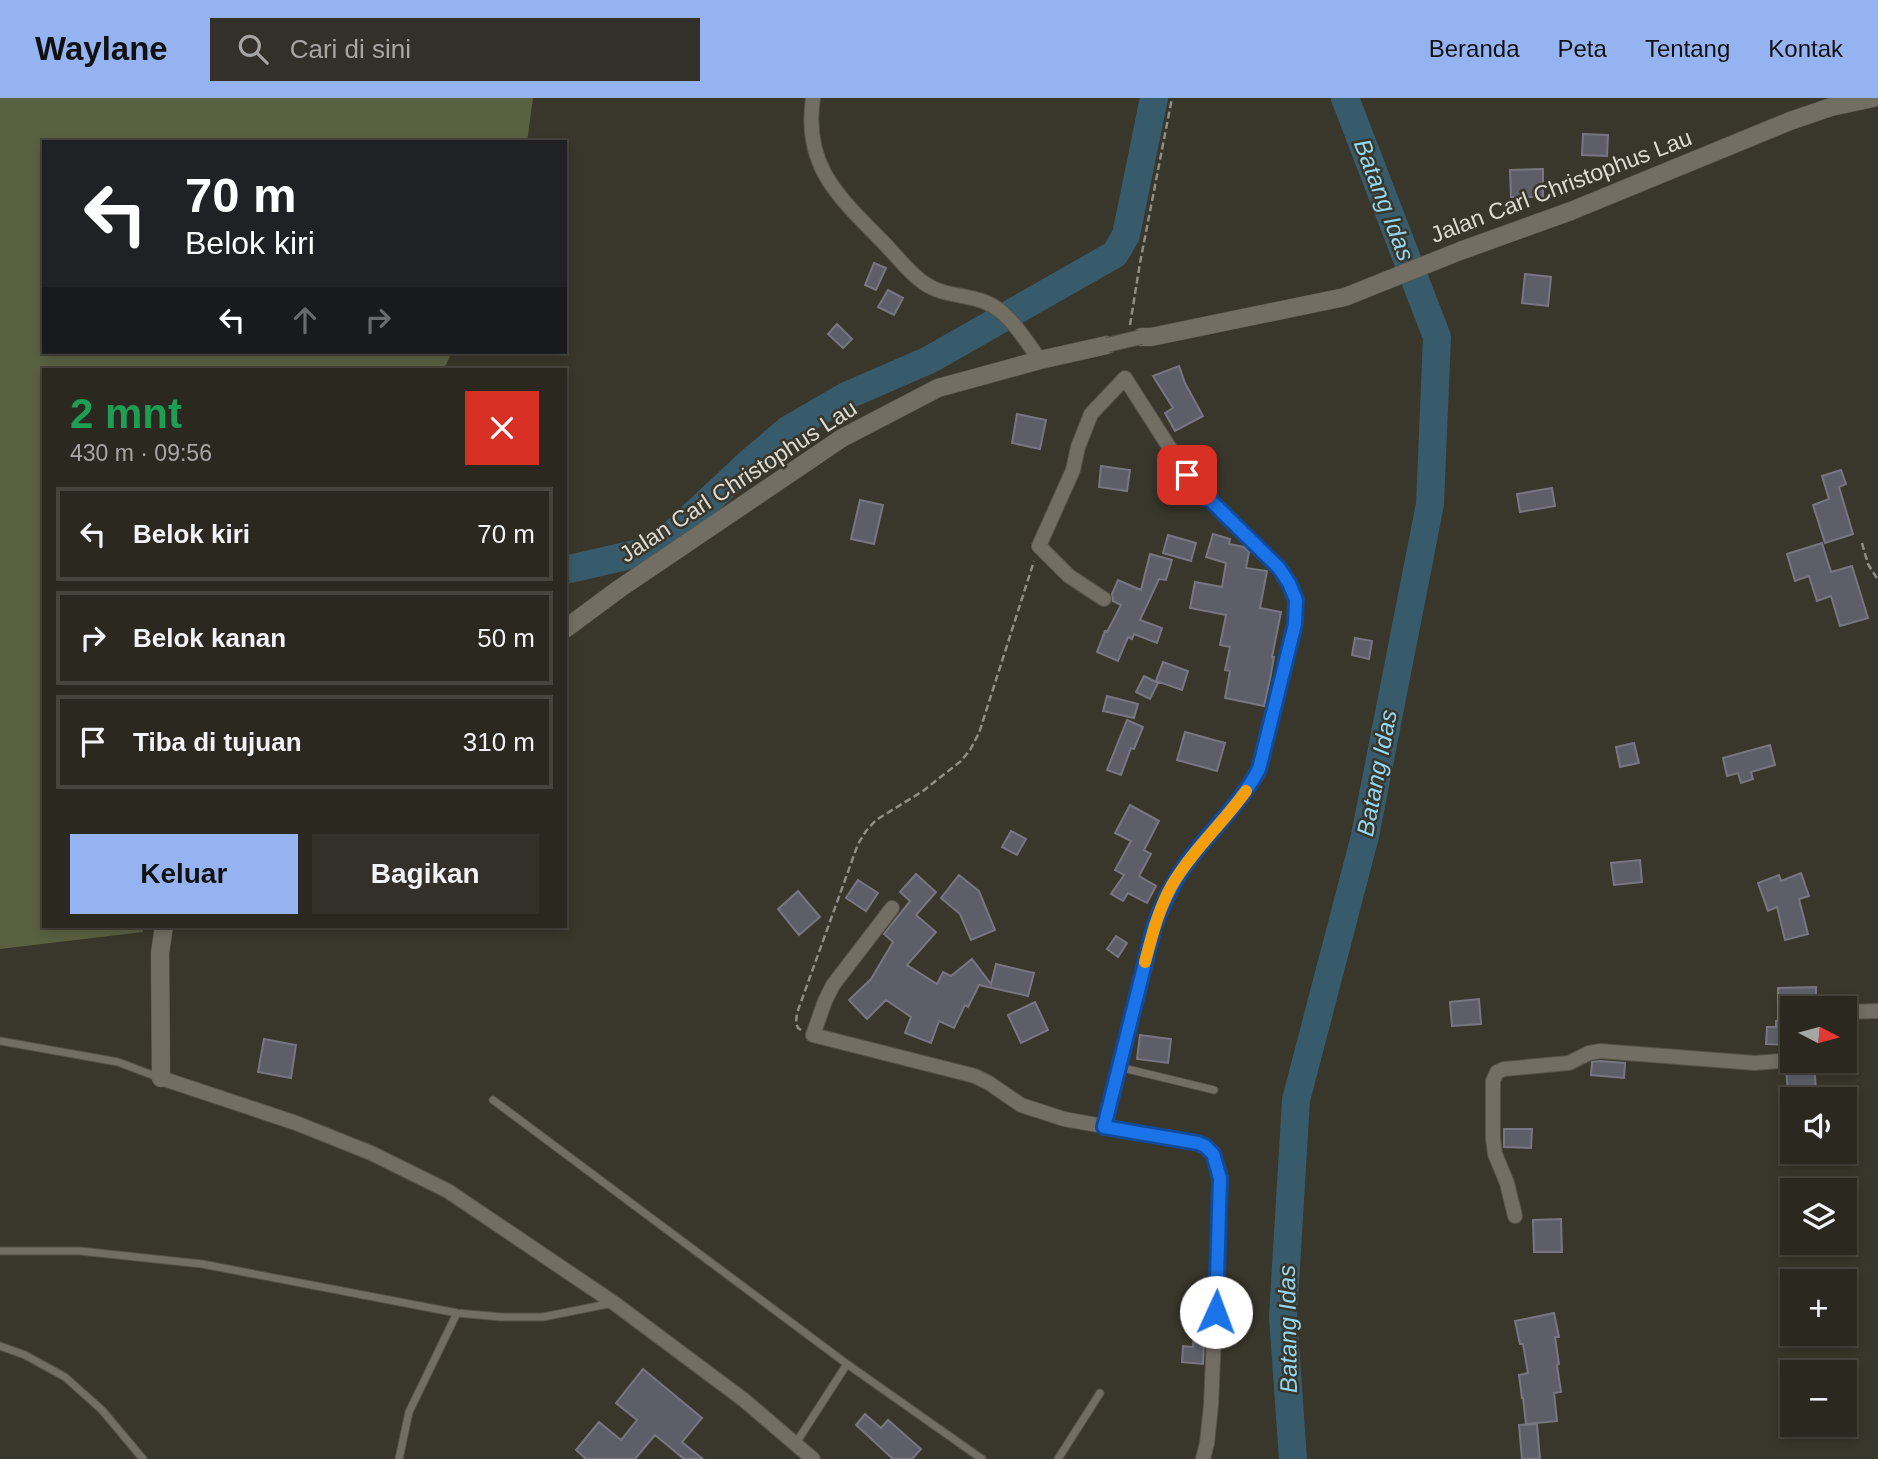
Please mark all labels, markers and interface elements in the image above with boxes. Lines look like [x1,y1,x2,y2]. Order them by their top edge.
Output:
search box [210,18,700,81]
text: Waylane [35,30,168,67]
icon: search [234,30,272,68]
text: Cari di sini [290,34,411,64]
text: Beranda [1429,35,1520,62]
text: Peta [1558,35,1607,62]
text: Tentang [1645,35,1730,62]
text: Kontak [1768,35,1843,62]
street label: Jalan Carl Christophus Lau [1427,124,1695,248]
water label: Batang Idas [1349,135,1420,264]
icon: left [70,168,161,259]
text: 70 m [185,168,297,222]
text: Belok kiri [185,225,315,261]
icon: left [213,301,251,339]
icon: ahead [286,301,324,339]
icon: right [359,301,397,339]
text: 2 mnt [70,390,182,437]
button: close [465,391,539,465]
street label: Jalan Carl Christophus Lau [615,395,861,567]
text: 430 m · 09:56 [70,440,212,466]
pin [1157,445,1217,505]
icon: arrive [1168,456,1206,494]
icon: left [74,515,112,553]
text: Belok kiri [133,519,250,549]
text: 70 m [477,519,535,549]
icon: right [74,619,112,657]
text: Belok kanan [133,623,286,653]
text: 50 m [477,623,535,653]
water label: Batang Idas [1351,707,1402,838]
icon: arrive [74,723,112,761]
text: Tiba di tujuan [133,727,302,757]
text: 310 m [463,727,535,757]
button: Keluar [70,834,298,914]
button: Bagikan [312,834,539,914]
north arrow [1780,996,1857,1073]
map controls [1780,996,1857,1437]
button: sound [1780,1087,1857,1164]
button: layers [1780,1178,1857,1255]
water label: Batang Idas [1273,1265,1302,1393]
button: + [1780,1269,1857,1346]
position arrow [1179,1275,1253,1349]
button: − [1780,1360,1857,1437]

